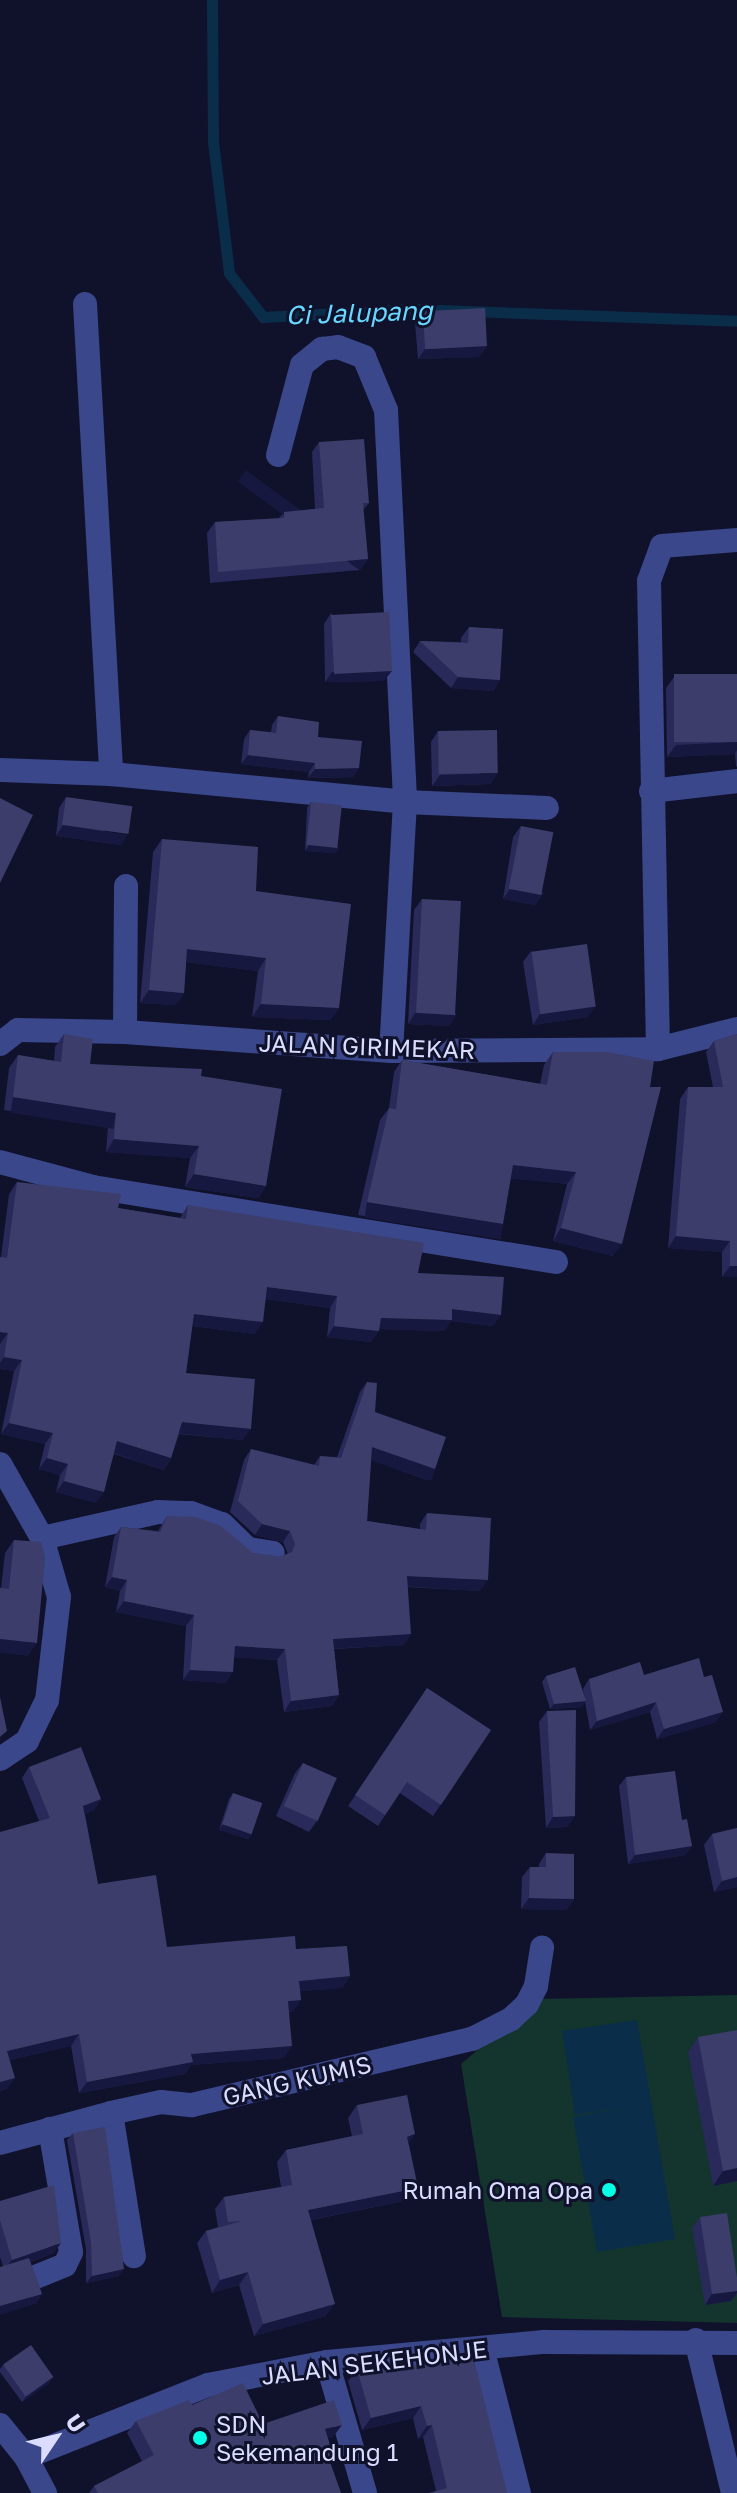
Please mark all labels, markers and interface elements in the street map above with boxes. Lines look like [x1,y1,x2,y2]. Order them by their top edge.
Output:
water label: Ci Jalupang [285,295,433,331]
street label: JALAN GIRIMEKAR [258,1028,476,1064]
street label: GANG KUMIS [220,2049,374,2111]
place label: Rumah Oma Opa [402,2176,593,2204]
marker: Rumah Oma Opa [600,2181,618,2199]
street label: JALAN SEKEHONJE [260,2334,488,2390]
north arrow [16,2397,96,2477]
text: U [60,2409,92,2437]
place label: SDN Sekemandung 1 [216,2410,398,2466]
marker: SDN Sekemandung 1 [191,2429,209,2447]

